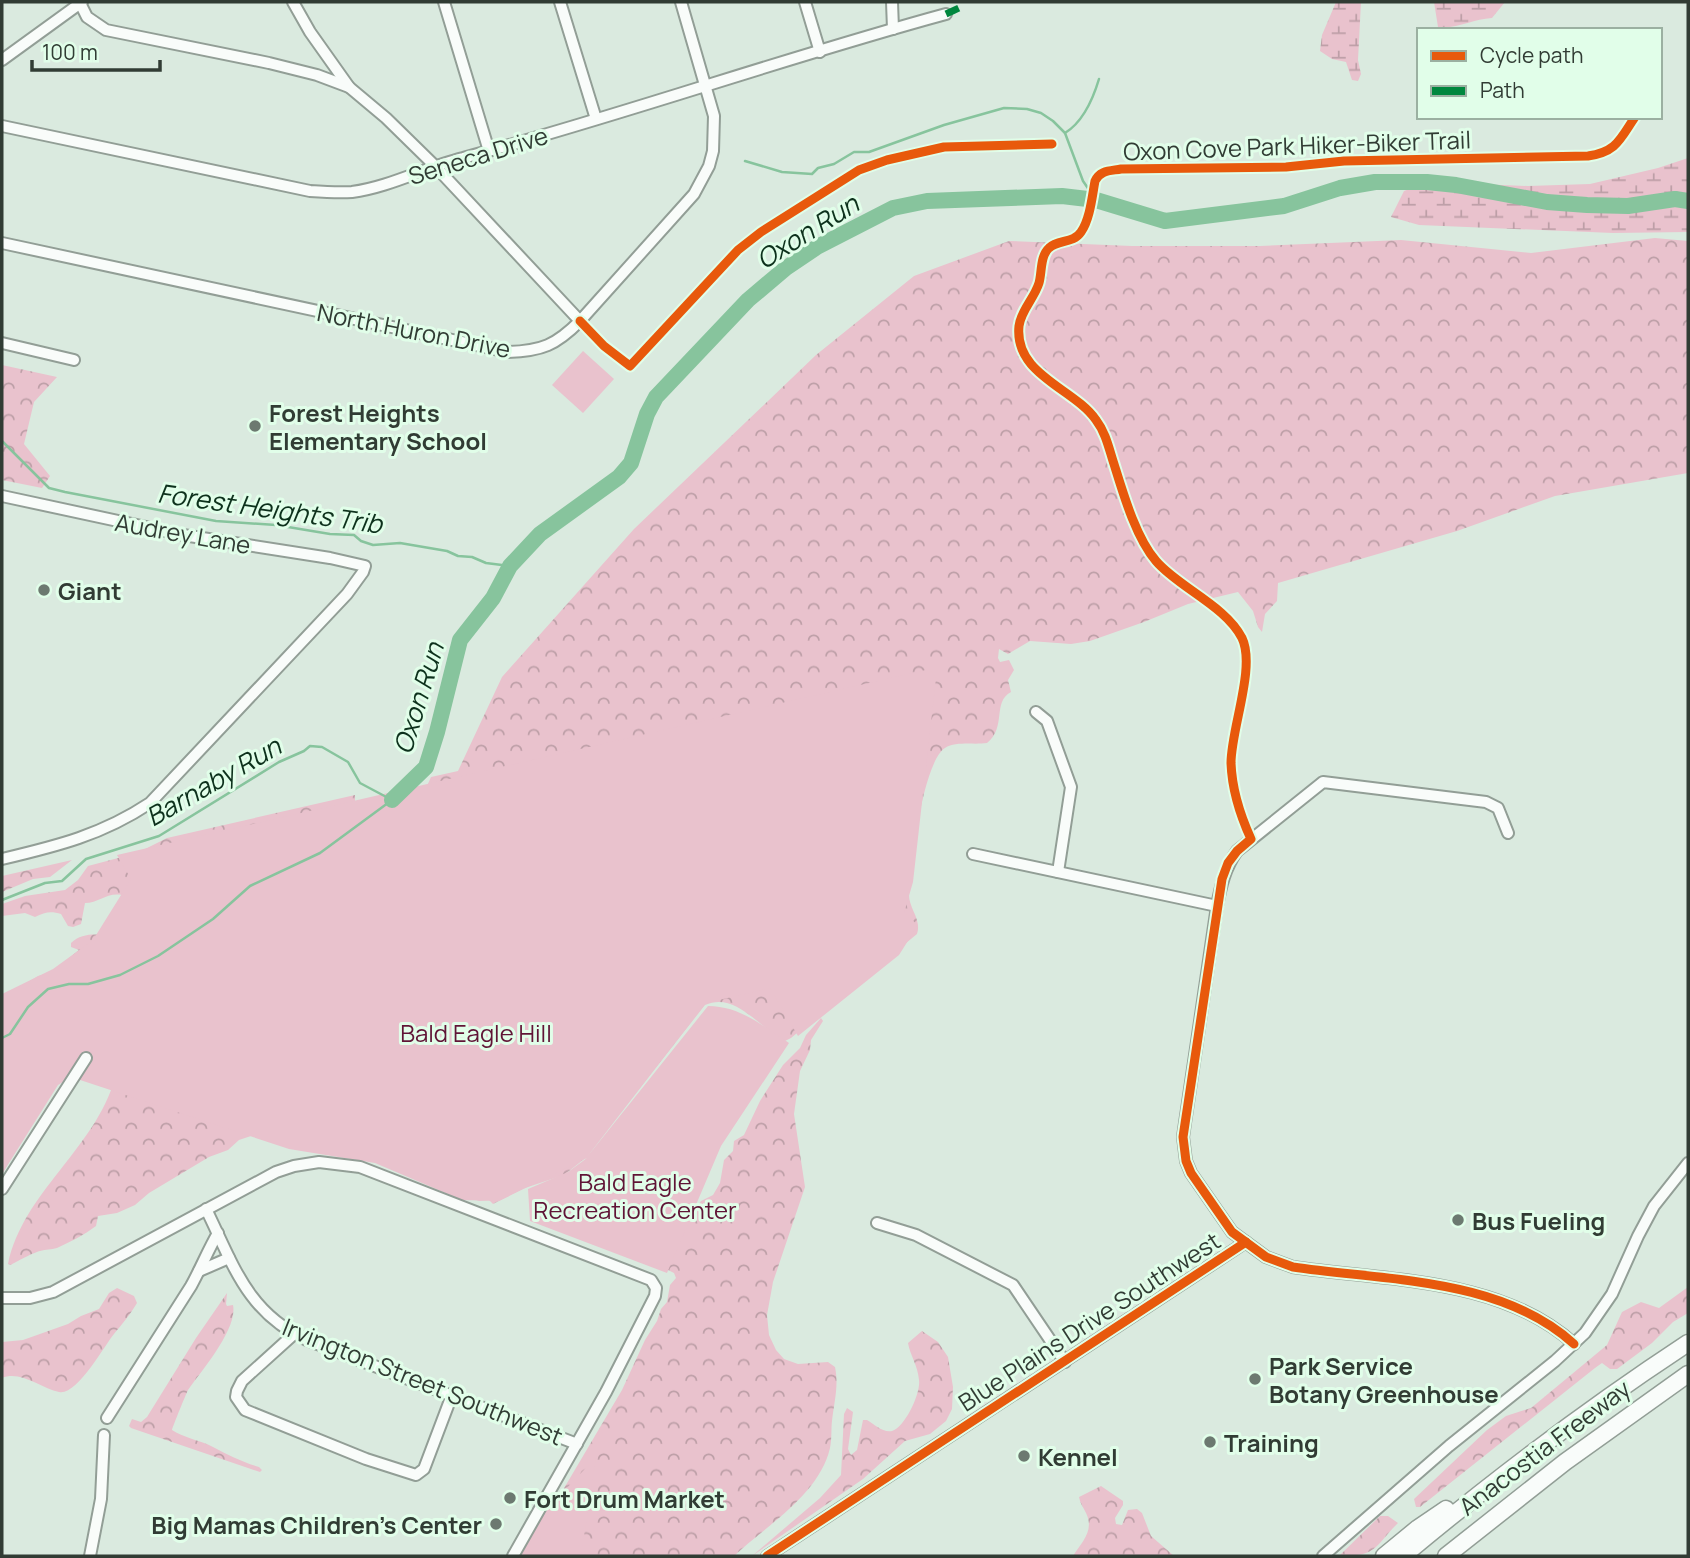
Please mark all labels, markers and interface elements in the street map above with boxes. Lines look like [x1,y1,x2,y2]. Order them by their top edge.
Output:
scale bar [32,28,159,72]
legend [1417,28,1662,119]
text: 100 m [42,38,98,66]
text: Cycle path [1480,41,1583,69]
text: Path [1480,76,1525,104]
street label: Seneca Drive [404,118,552,192]
street label: Oxon Cove Park Hiker-Biker Trail [1122,122,1472,168]
water label: Oxon Run [749,185,867,277]
street label: North Huron Drive [314,295,514,365]
place label: Forest Heights Elementary School [269,396,487,457]
marker: Forest Heights Elementary School [247,418,263,434]
water label: Forest Heights Trib [156,474,386,542]
street label: Audrey Lane [113,505,253,561]
place label: Giant [58,574,122,607]
marker: Giant [36,582,52,598]
water label: Oxon Run [384,636,452,758]
water label: Barnaby Run [139,727,289,834]
park label: Bald Eagle Hill [400,1016,552,1049]
park label: Bald Eagle Recreation Center [533,1165,737,1226]
place label: Bus Fueling [1472,1204,1605,1237]
marker: Bus Fueling [1450,1212,1466,1228]
street label: Blue Plains Drive Southwest [952,1224,1226,1418]
street label: Irvington Street Southwest [278,1310,568,1452]
place label: Park Service Botany Greenhouse [1269,1349,1499,1410]
marker: Park Service Botany Greenhouse [1247,1371,1263,1387]
street label: Anacostia Freeway [1451,1371,1637,1522]
place label: Training [1224,1426,1319,1459]
marker: Training [1202,1434,1218,1450]
place label: Kennel [1038,1440,1118,1473]
marker: Kennel [1016,1448,1032,1464]
place label: Fort Drum Market [524,1482,725,1515]
marker: Fort Drum Market [502,1490,518,1506]
place label: Big Mamas Children's Center [151,1508,482,1541]
marker: Big Mamas Children's Center [488,1516,504,1532]

